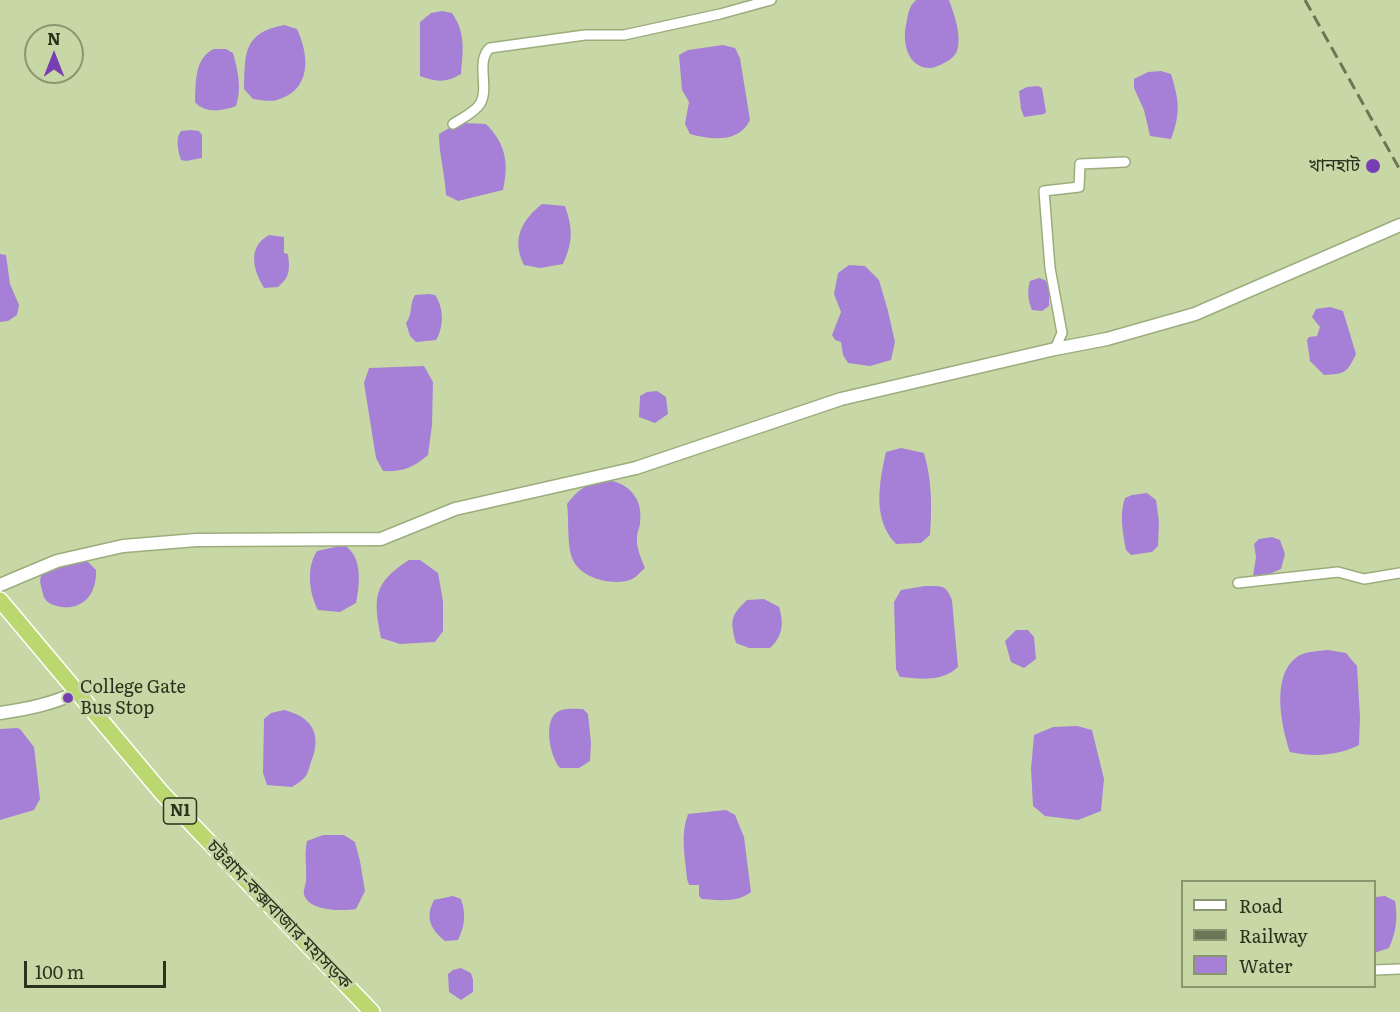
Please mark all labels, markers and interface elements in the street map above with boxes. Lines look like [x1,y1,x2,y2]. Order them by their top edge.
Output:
north arrow [24,24,84,84]
text: N [47,26,61,50]
place label: খানহাট [1308,155,1360,177]
marker: খানহাট [1364,157,1382,175]
place label: College Gate Bus Stop [80,677,186,720]
marker: College Gate Bus Stop [61,691,75,705]
road number: N1 [164,798,196,824]
street label: চট্টগ্রাম-কক্সবাজার মহাসড়ক [202,836,356,994]
legend [1181,880,1376,988]
text: Road [1239,892,1283,919]
text: Railway [1239,922,1308,949]
scale bar [27,949,170,987]
text: Water [1239,952,1292,979]
text: 100 m [35,958,84,985]

